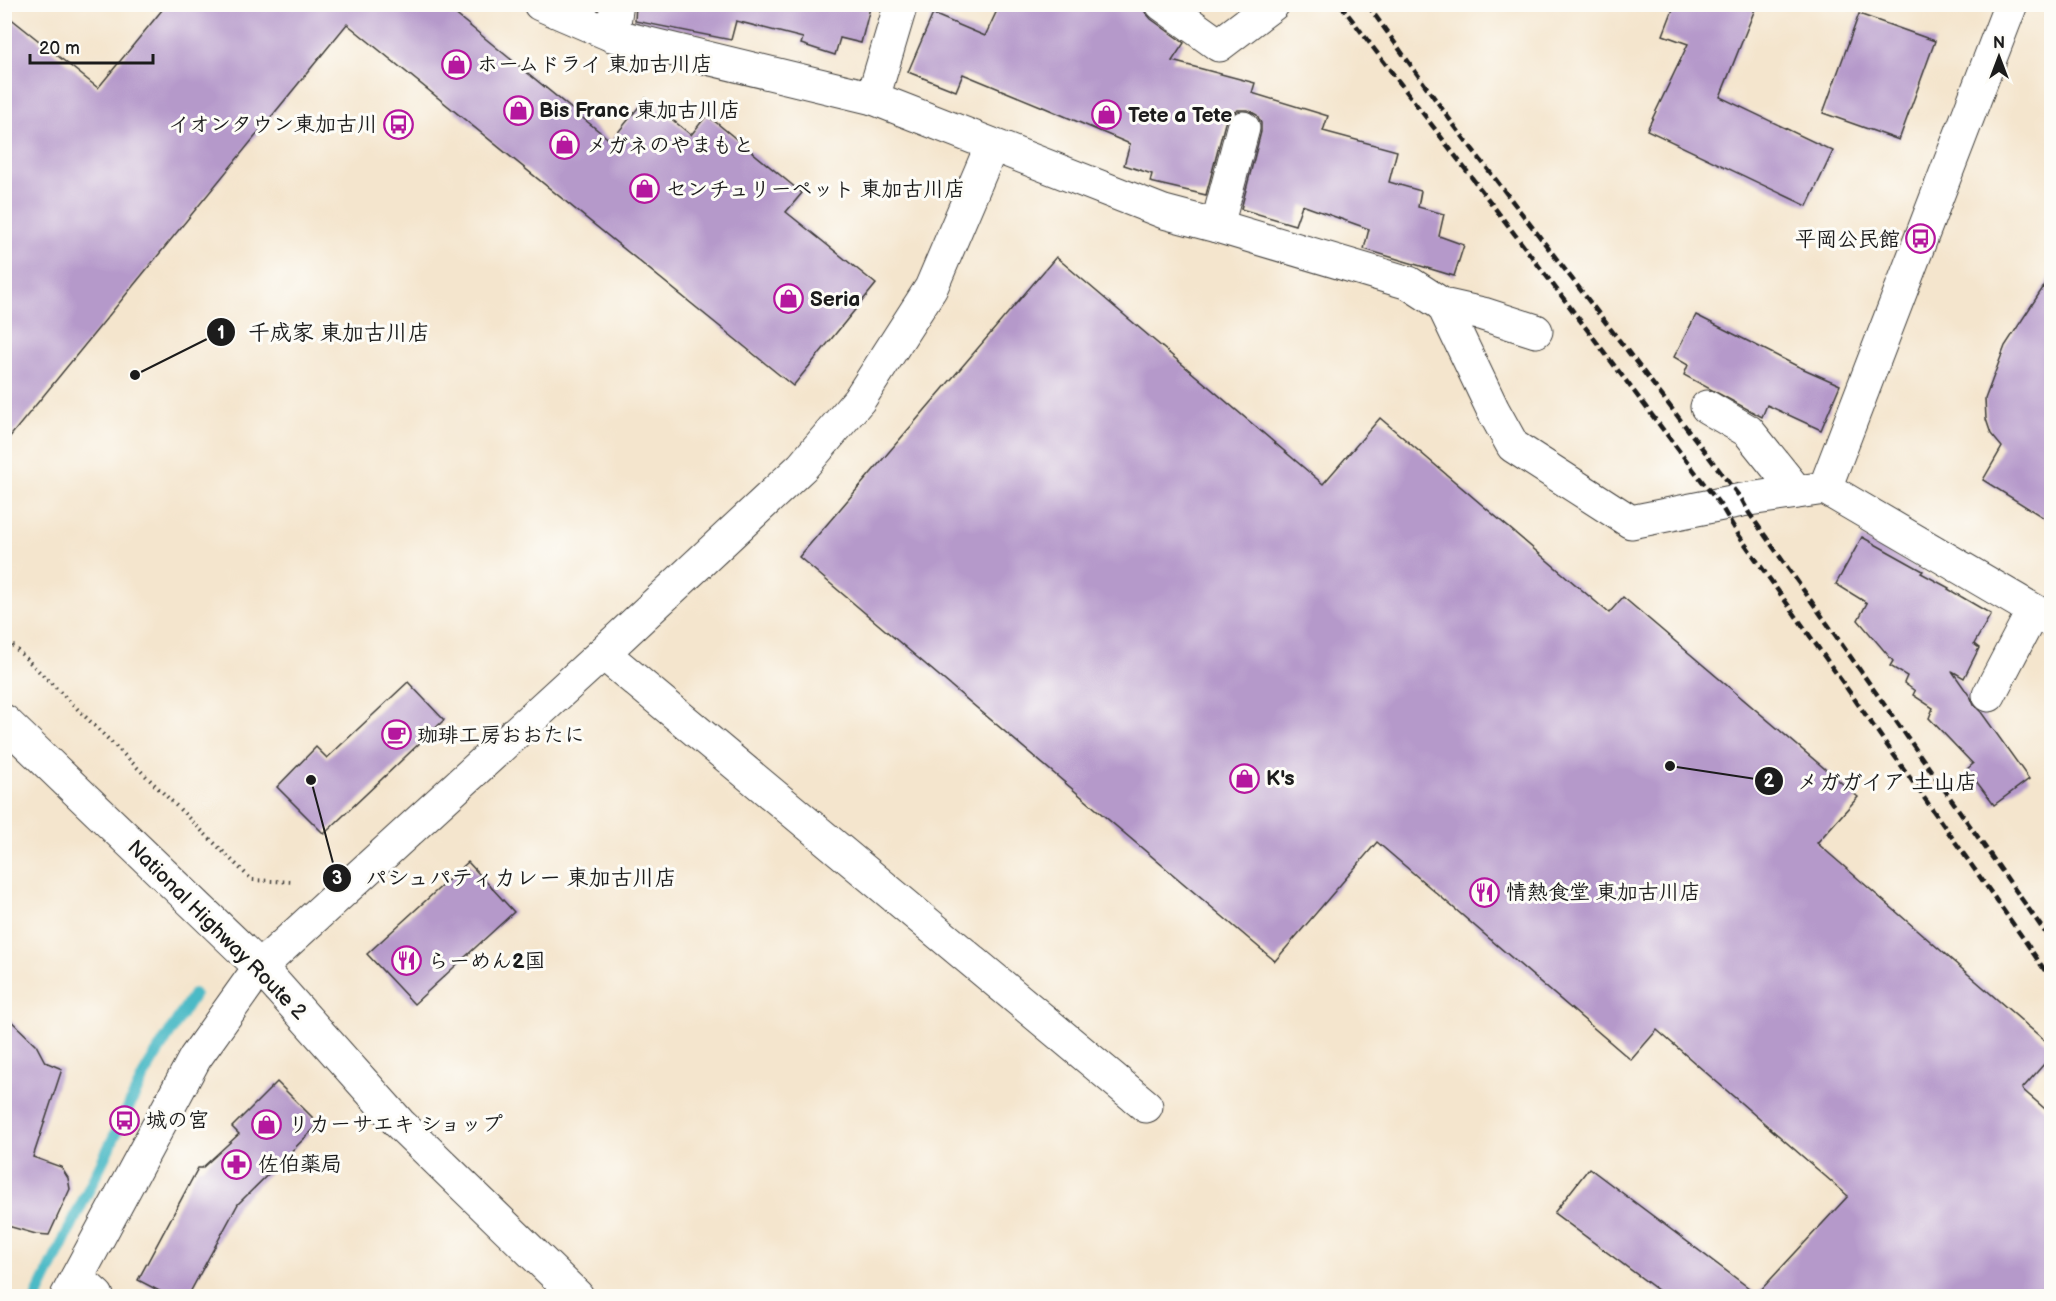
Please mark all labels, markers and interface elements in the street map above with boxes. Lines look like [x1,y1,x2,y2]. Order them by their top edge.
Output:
scale bar [30,27,153,65]
north arrow [1969,27,2029,87]
text: N [1993,34,2005,53]
text: 20 m [39,38,80,59]
shop icon: ホームドライ 東加古川店 [440,48,472,80]
place label: ホームドライ 東加古川店 [477,52,712,77]
shop icon: Bis Franc 東加古川店 [502,94,534,126]
place label: Bis Franc 東加古川店 [539,98,740,123]
shop icon: Tete a Tete [1091,99,1123,131]
place label: Tete a Tete [1128,103,1232,128]
bus stop icon: イオンタウン東加古川 [383,108,415,140]
place label: イオンタウン東加古川 [168,112,378,137]
shop icon: メガネのやまもと [549,129,581,161]
place label: メガネのやまもと [586,133,754,158]
shop icon: センチュリーペット 東加古川店 [629,173,661,205]
place label: センチュリーペット 東加古川店 [666,177,965,202]
bus stop icon: 平岡公民館 [1905,223,1937,255]
place label: 平岡公民館 [1795,227,1900,252]
shop icon: Seria [773,283,805,315]
place label: Seria [810,287,860,312]
callout: 千成家 東加古川店 [206,312,442,352]
text: 千成家 東加古川店 [248,320,430,347]
text: 1 [217,323,225,344]
cafe icon: 珈琲工房おおたに [380,719,412,751]
place label: 珈琲工房おおたに [417,723,585,748]
callout: メガガイア 土山店 [1754,761,1990,801]
shop icon: K's [1229,762,1261,794]
place label: K's [1266,766,1295,791]
text: メガガイア 土山店 [1796,769,1978,796]
text: 2 [1764,771,1775,792]
street label: National Highway Route 2 [122,835,312,1025]
callout: パシュパティカレー 東加古川店 [322,858,690,898]
text: パシュパティカレー 東加古川店 [365,865,677,892]
text: 3 [332,868,342,889]
restaurant icon: 情熱食堂 東加古川店 [1469,876,1501,908]
place label: 情熱食堂 東加古川店 [1506,880,1701,905]
restaurant icon: らーめん2国 [391,945,423,977]
place label: らーめん2国 [428,949,546,974]
bus stop icon: 城の宮 [109,1104,141,1136]
place label: 城の宮 [146,1108,209,1133]
shop icon: リカーサエキ ショップ [251,1108,283,1140]
place label: リカーサエキ ショップ [288,1112,503,1137]
pharmacy icon: 佐伯薬局 [221,1148,253,1180]
place label: 佐伯薬局 [258,1152,342,1177]

